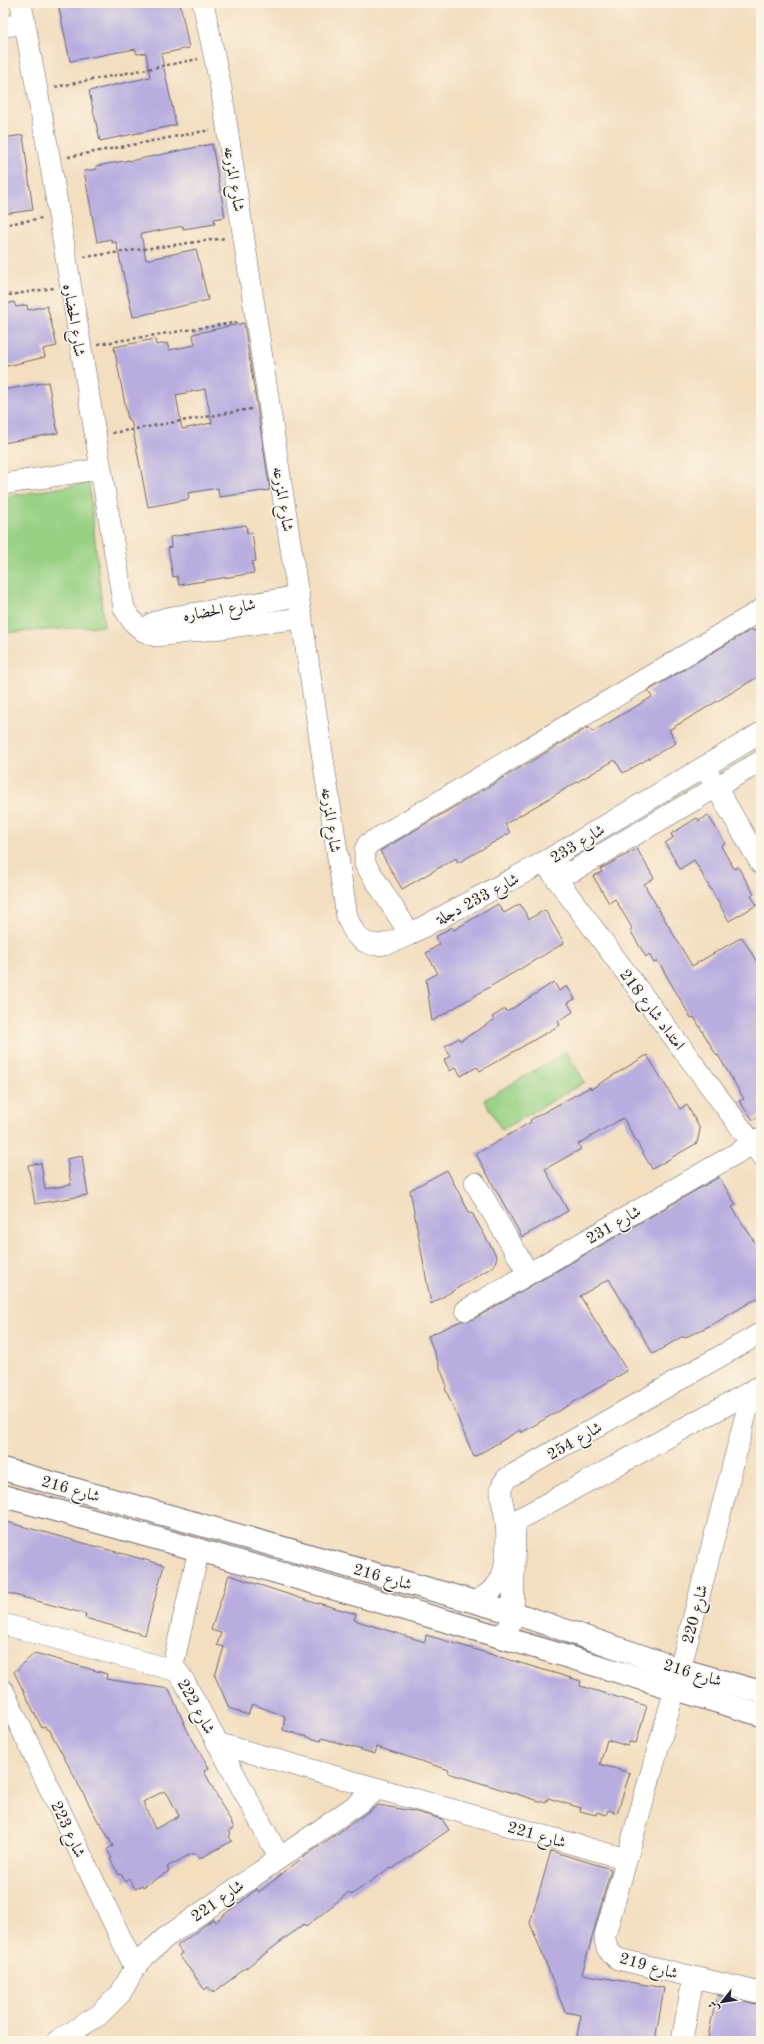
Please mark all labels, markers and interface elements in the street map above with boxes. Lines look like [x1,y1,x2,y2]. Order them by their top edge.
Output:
street label: شارع المزرعه [216,146,246,214]
street label: شارع الحضاره [55,283,87,358]
street label: شارع المزرعه [265,466,295,534]
street label: شارع الحضاره [182,597,257,629]
street label: شارع المزرعه [314,787,343,854]
street label: شارع 233 [548,822,610,870]
street label: شارع 233 دجلة [433,871,524,932]
street label: امتداد شارع 218 [613,967,687,1056]
street label: شارع 231 [584,1204,646,1251]
street label: شارع 254 [545,1420,607,1467]
street label: شارع 216 [38,1474,102,1510]
street label: شارع 216 [350,1562,414,1598]
street label: شارع 220 [680,1583,715,1647]
street label: شارع 216 [660,1657,723,1694]
street label: شارع 222 [170,1677,217,1739]
street label: شارع 223 [44,1799,87,1862]
street label: شارع 221 [504,1820,568,1856]
street label: شارع 221 [189,1878,250,1929]
street label: شارع 219 [616,1951,680,1987]
north arrow [702,1982,742,2022]
text: ش [707,1999,722,2014]

